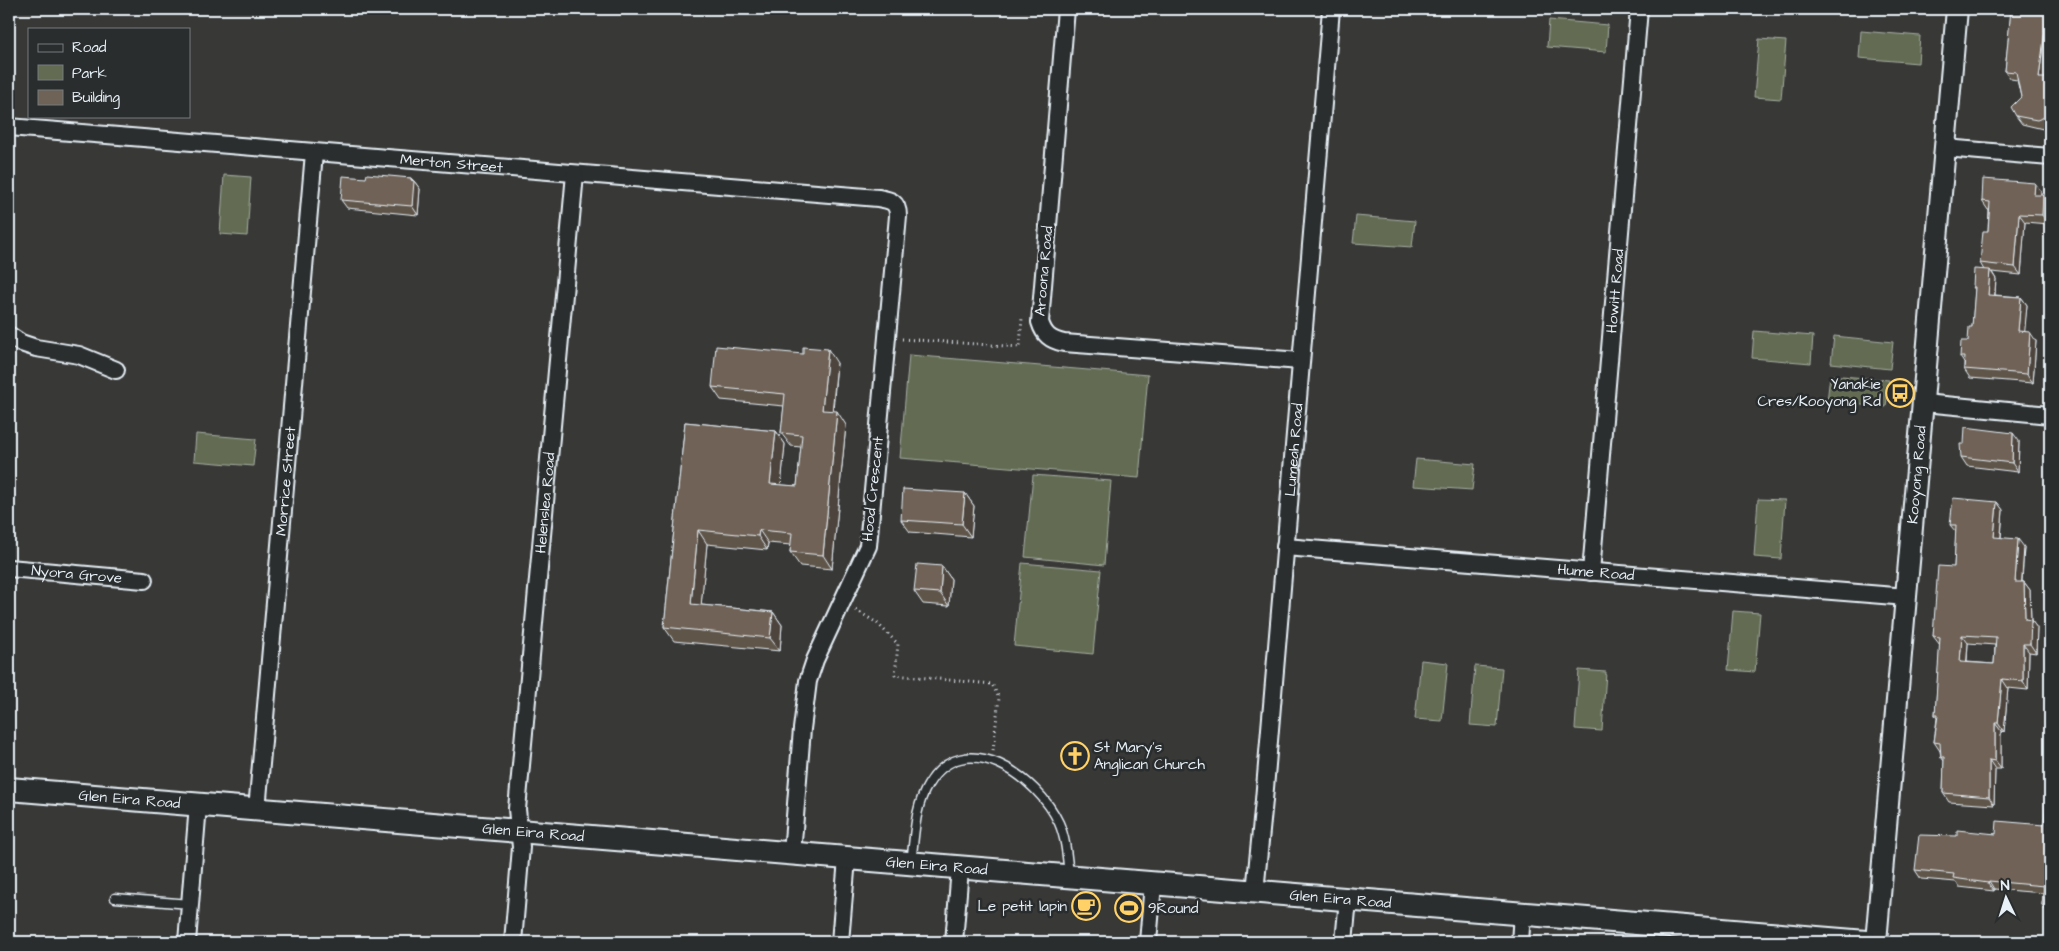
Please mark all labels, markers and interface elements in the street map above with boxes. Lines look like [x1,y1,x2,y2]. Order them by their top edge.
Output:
legend [28,28,190,118]
text: Road [72,37,107,58]
text: Park [72,63,107,84]
text: Building [72,87,120,109]
street label: Merton Street [399,148,504,178]
street label: Aroona Road [1030,225,1058,317]
street label: Howitt Road [1601,248,1629,334]
place label: Yanakie Cres/Kooyong Rd [1757,374,1881,413]
bus stop icon: Yanakie Cres/Kooyong Rd [1885,378,1915,408]
street label: Lumeah Road [1279,402,1308,497]
street label: Kooyong Road [1902,425,1931,525]
street label: Morrice Street [270,426,301,537]
street label: Hood Crescent [857,436,889,542]
street label: Helenslea Road [530,451,560,554]
street label: Hume Road [1557,558,1636,586]
street label: Nyora Grove [30,560,123,589]
place label: St Mary's Anglican Church [1094,737,1206,776]
church icon: St Mary's Anglican Church [1060,741,1090,771]
street label: Glen Eira Road [78,784,182,814]
street label: Glen Eira Road [482,818,585,847]
street label: Glen Eira Road [885,851,989,880]
north arrow [1982,874,2032,924]
text: N [2000,876,2010,896]
street label: Glen Eira Road [1289,884,1392,913]
cafe icon: Le petit lapin [1071,891,1101,921]
sports icon: 9Round [1114,893,1144,923]
place label: Le petit lapin [978,896,1067,917]
place label: 9Round [1148,898,1199,919]

